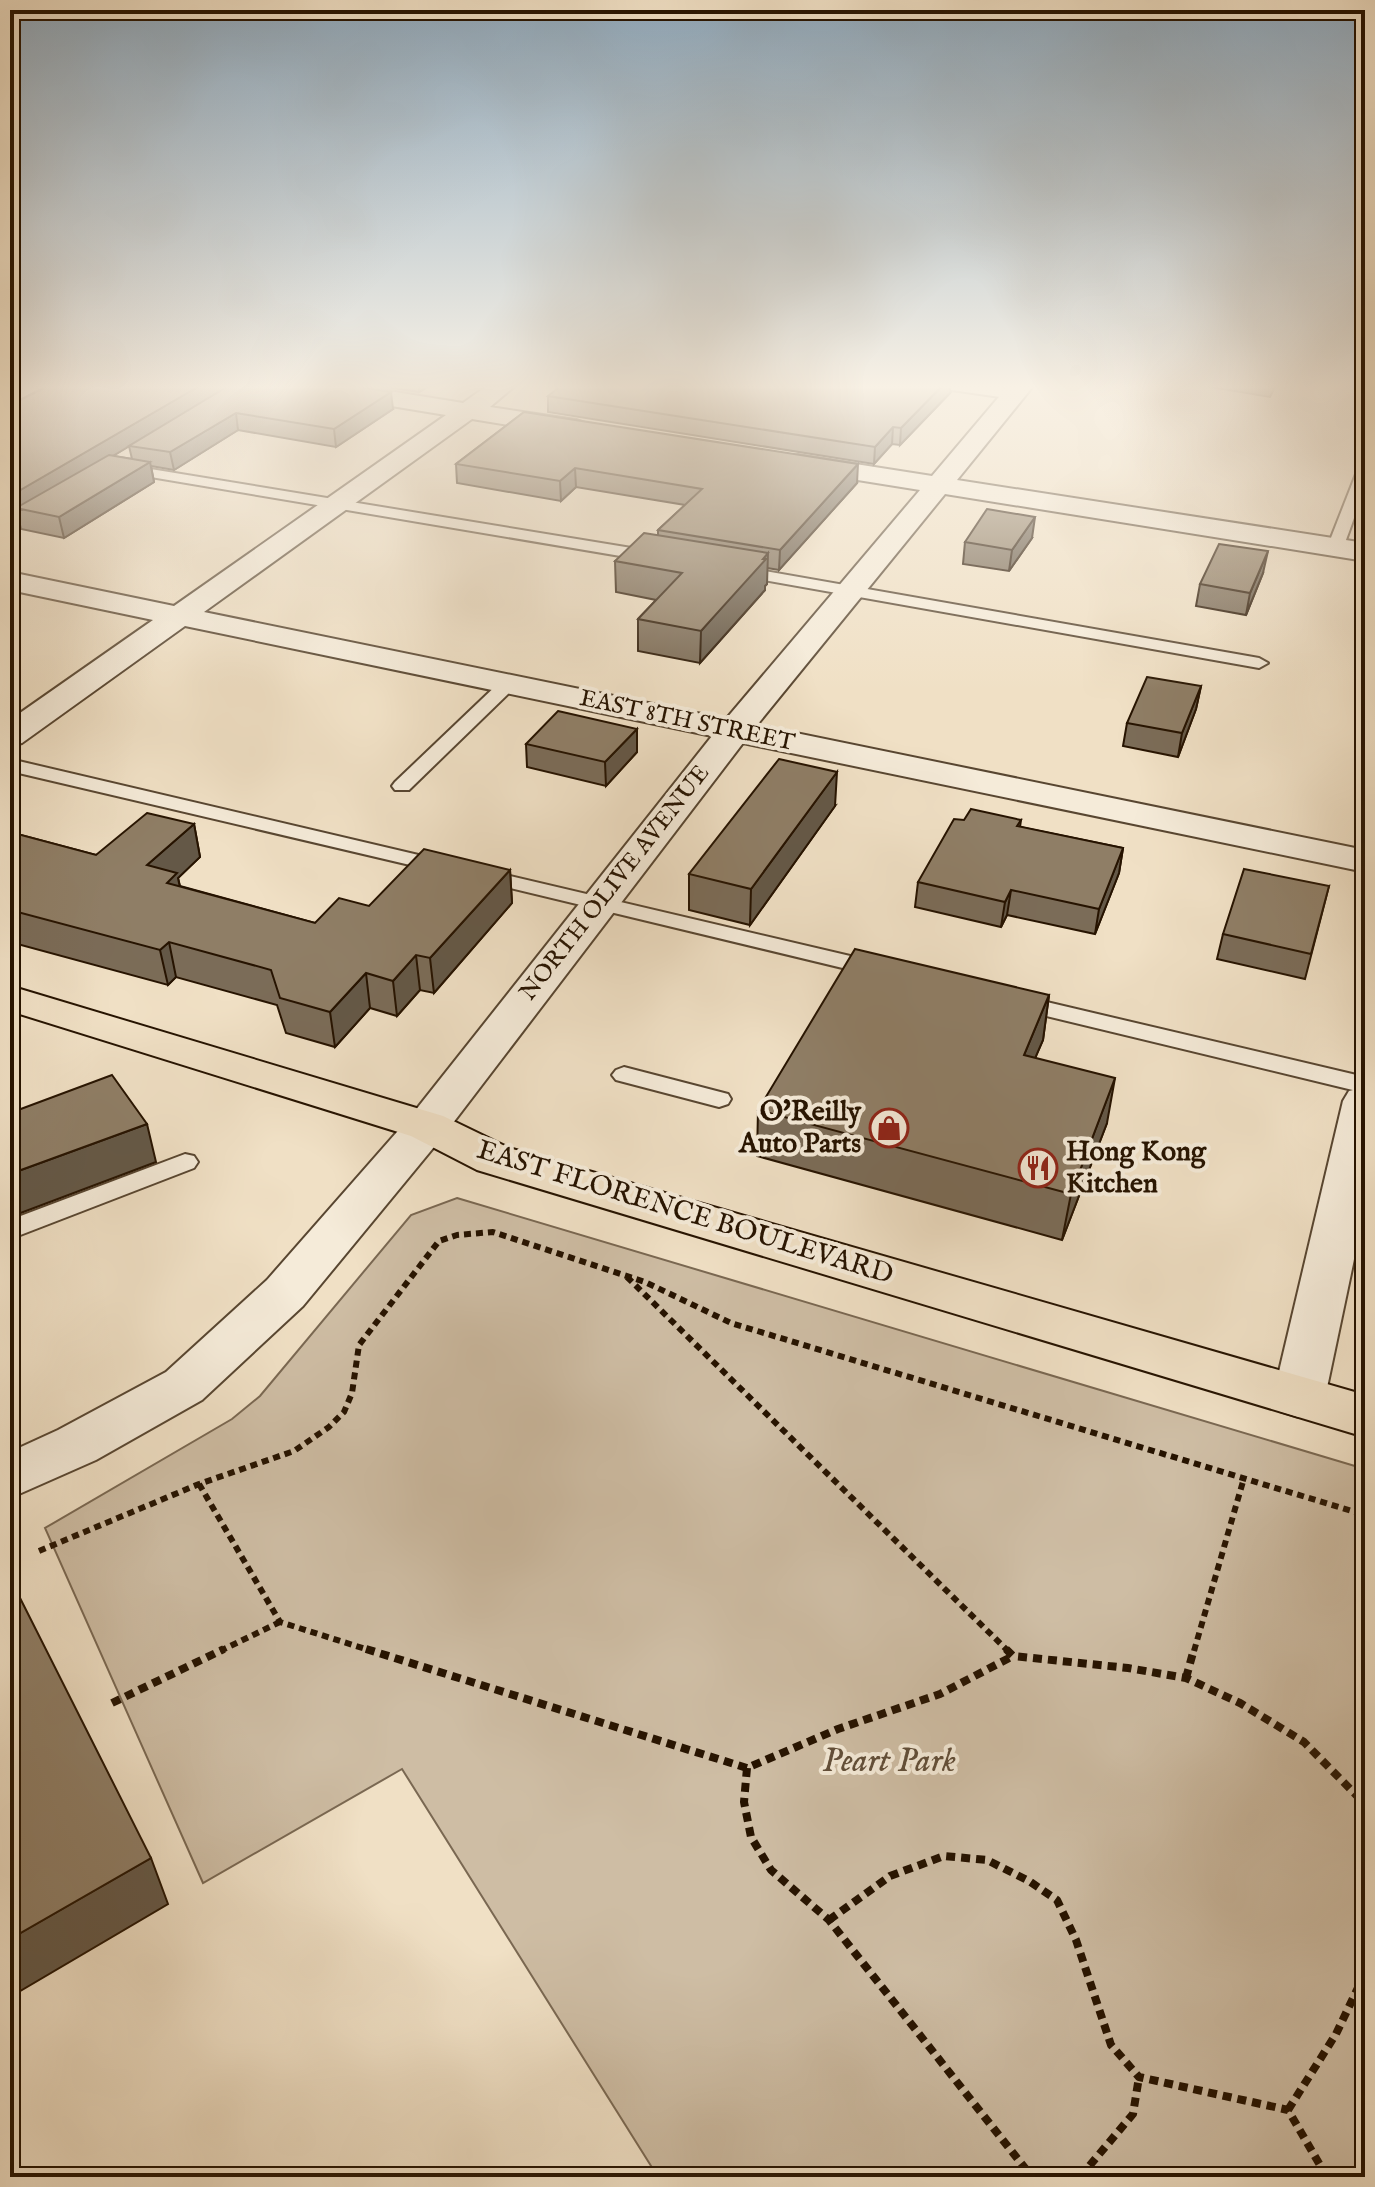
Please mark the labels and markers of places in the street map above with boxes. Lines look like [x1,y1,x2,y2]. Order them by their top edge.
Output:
place label: O'Reilly Auto Parts [738,1095,862,1162]
shop icon: O'Reilly Auto Parts [868,1107,910,1149]
place label: Hong Kong Kitchen [1066,1135,1207,1202]
restaurant icon: Hong Kong Kitchen [1017,1147,1059,1189]

